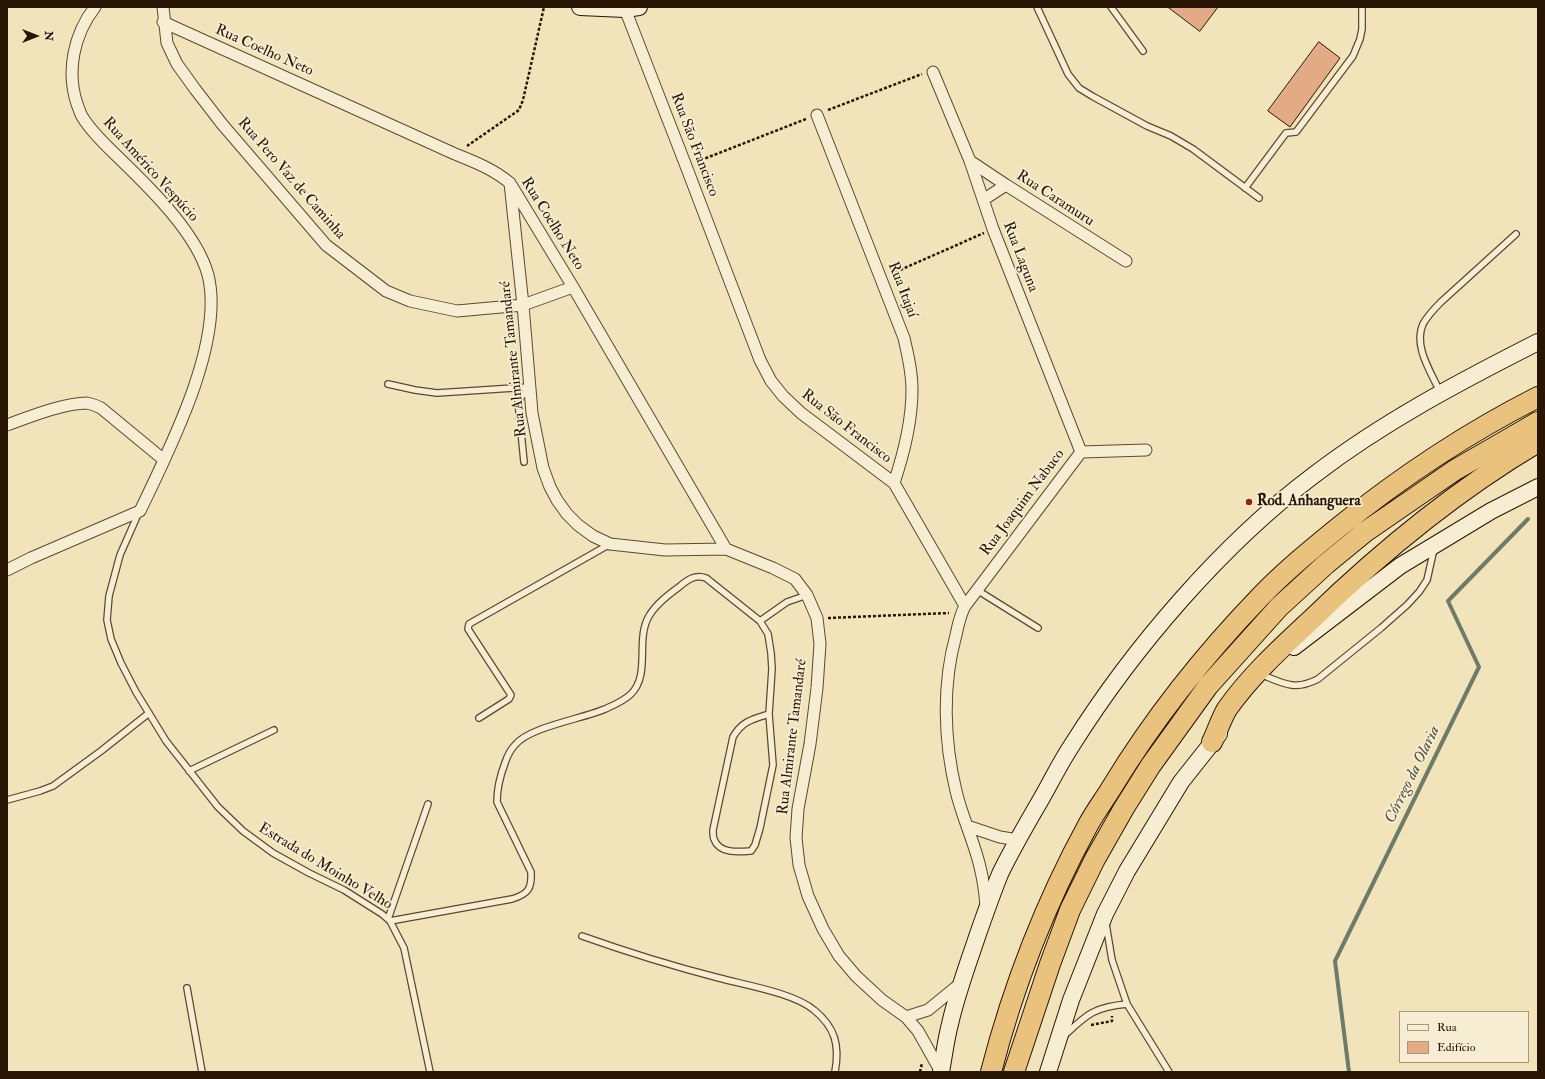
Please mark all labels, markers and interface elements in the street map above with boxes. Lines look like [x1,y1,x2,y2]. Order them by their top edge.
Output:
north arrow [16,16,56,56]
street label: Rua Coelho Neto [212,21,316,81]
text: N [42,31,55,41]
street label: Rua São Francisco [666,91,722,199]
street label: Rua Américo Vespúcio [98,114,202,226]
street label: Rua Pero Vaz de Caminha [233,114,349,244]
street label: Rua Caramuru [1013,167,1097,231]
street label: Rua Coelho Neto [516,174,588,274]
street label: Rua Laguna [998,219,1042,295]
street label: Rua Itajaí [883,260,921,320]
street label: Rua Almirante Tamandaré [497,280,531,438]
street label: Rua São Francisco [797,386,895,468]
street label: Rua Joaquim Nabuco [977,446,1069,560]
place label: Rod. Anhanguera [1257,493,1361,511]
marker: Rod. Anhanguera [1244,497,1254,507]
street label: Rua Almirante Tamandaré [775,658,811,816]
water label: Córrego da Olaria [1381,723,1445,827]
street label: Estrada do Moinho Velho [255,820,395,914]
legend [1399,1011,1529,1063]
text: Rua [1437,1020,1457,1035]
text: Edifício [1437,1040,1476,1055]

